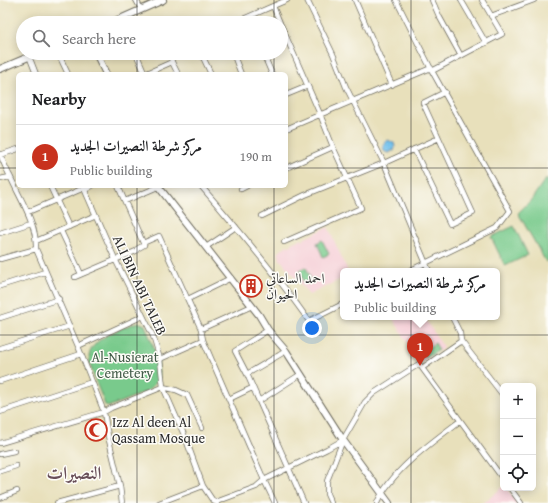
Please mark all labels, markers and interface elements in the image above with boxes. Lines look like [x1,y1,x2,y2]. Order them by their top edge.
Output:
search box [16,16,288,60]
icon: search [30,27,52,49]
text: Search here [62,28,136,49]
text: Nearby [32,86,86,111]
text: مركز شرطة النصيرات الجديد [70,135,202,156]
text: 1 [42,147,48,166]
text: 190 m [240,147,272,166]
text: Public building [70,161,152,180]
street label: ALI BIN ABI TALEB [108,232,172,338]
place label: احمد الساعاتي الحيوان [266,268,325,304]
popup [340,268,500,320]
text: مركز شرطة النصيرات الجديد [354,272,486,293]
building icon: احمد الساعاتي الحيوان [238,273,264,299]
text: Public building [354,298,436,317]
your location [302,318,322,338]
pin: 1 [407,333,433,366]
park label: Al-Nusierat Cemetery [91,347,159,383]
map controls [500,383,536,491]
button: + [500,383,536,419]
place label: Izz Al deen Al Qassam Mosque [112,412,205,448]
mosque icon: Izz Al deen Al Qassam Mosque [83,417,109,443]
button: − [500,419,536,455]
button: locate [500,455,536,491]
district label: النصيرات [47,459,102,486]

